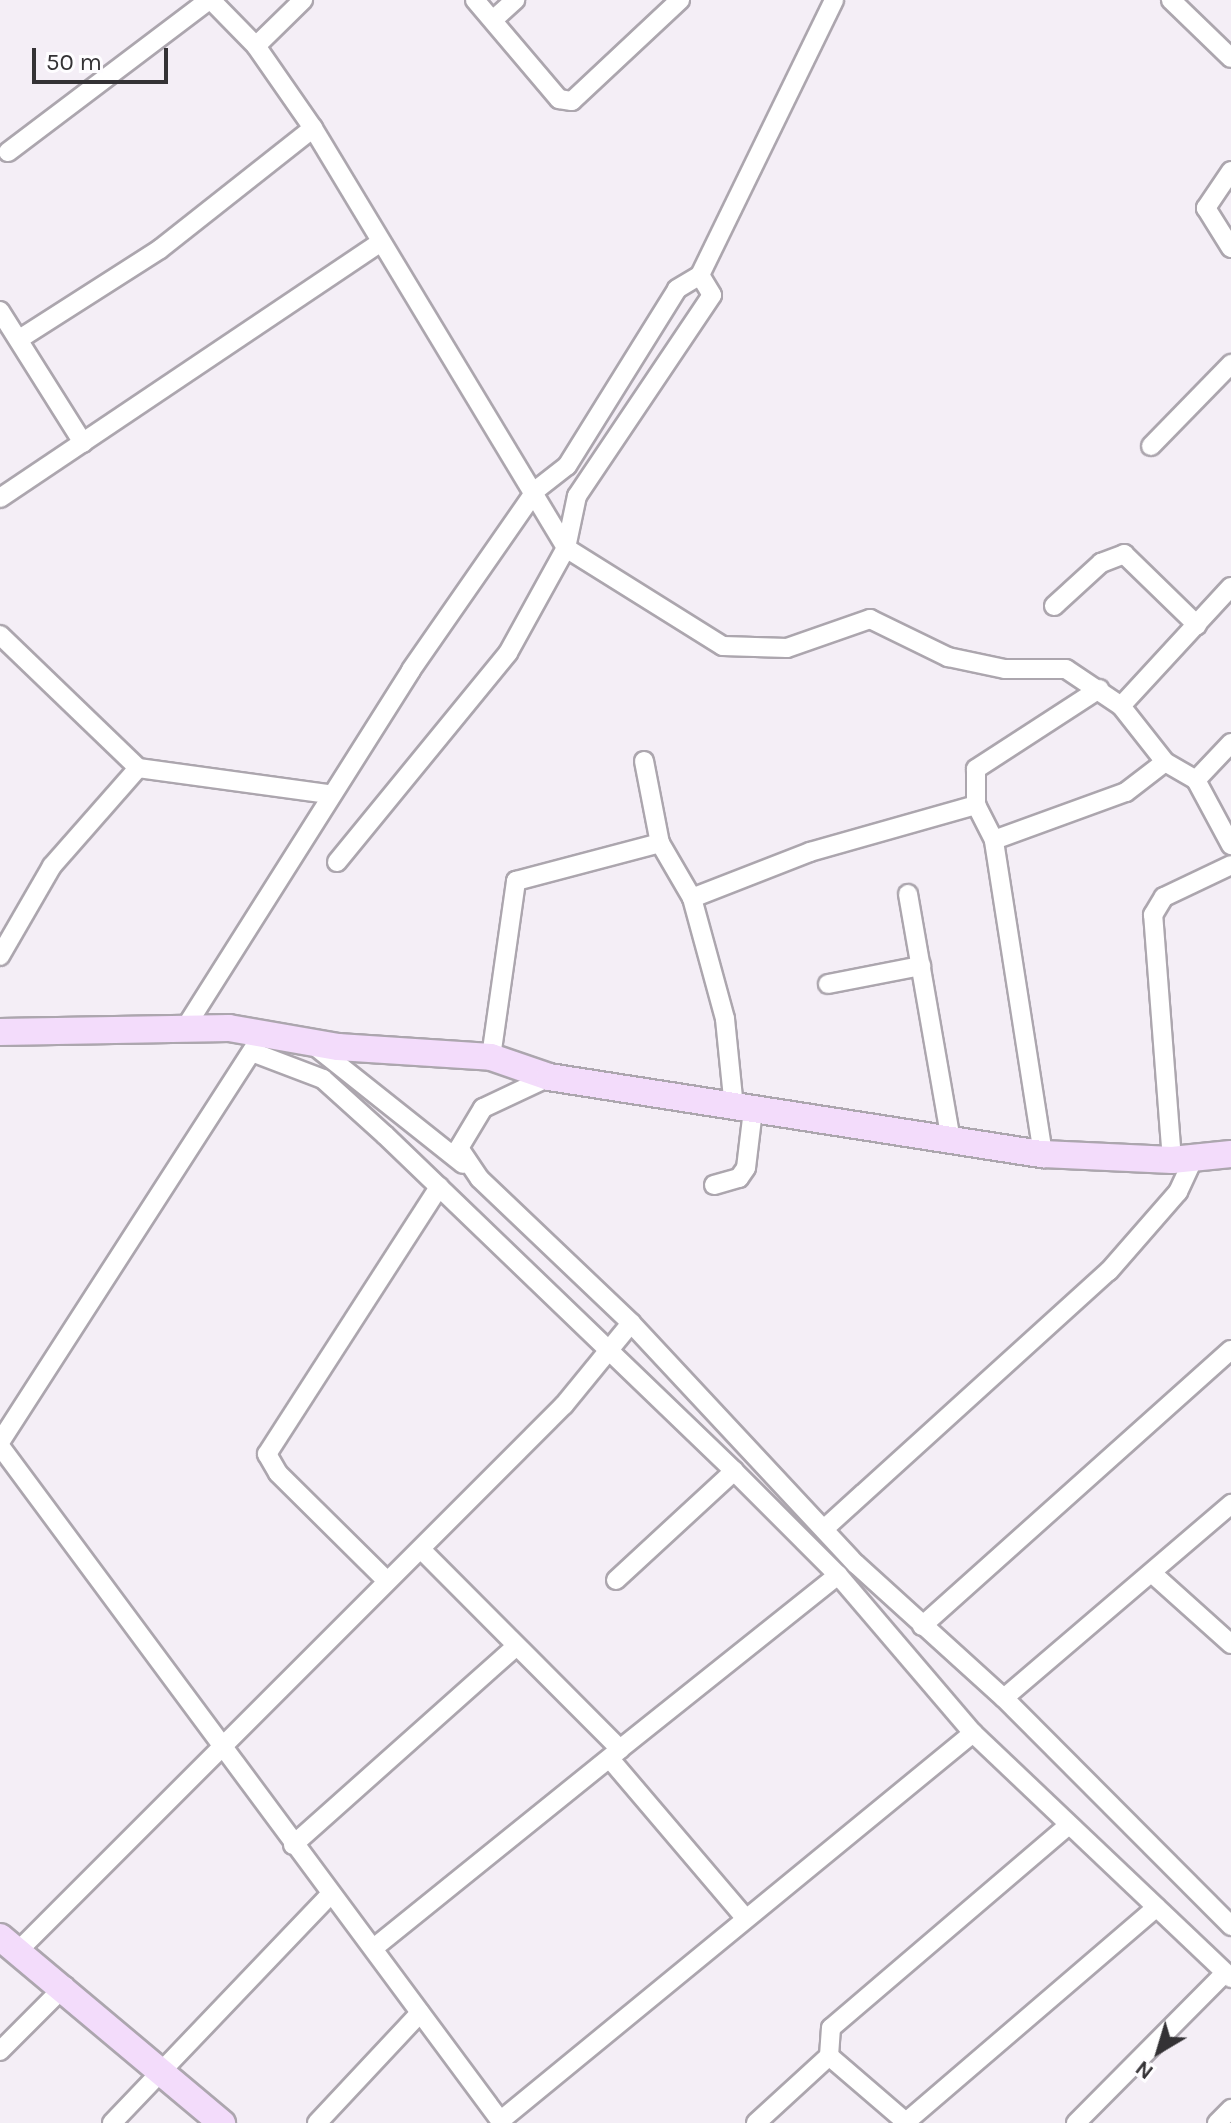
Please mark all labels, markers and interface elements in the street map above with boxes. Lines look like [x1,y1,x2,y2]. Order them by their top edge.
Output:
scale bar [36,32,172,82]
text: 50 m [46,48,102,76]
north arrow [1119,2011,1199,2091]
text: N [1130,2055,1158,2085]

